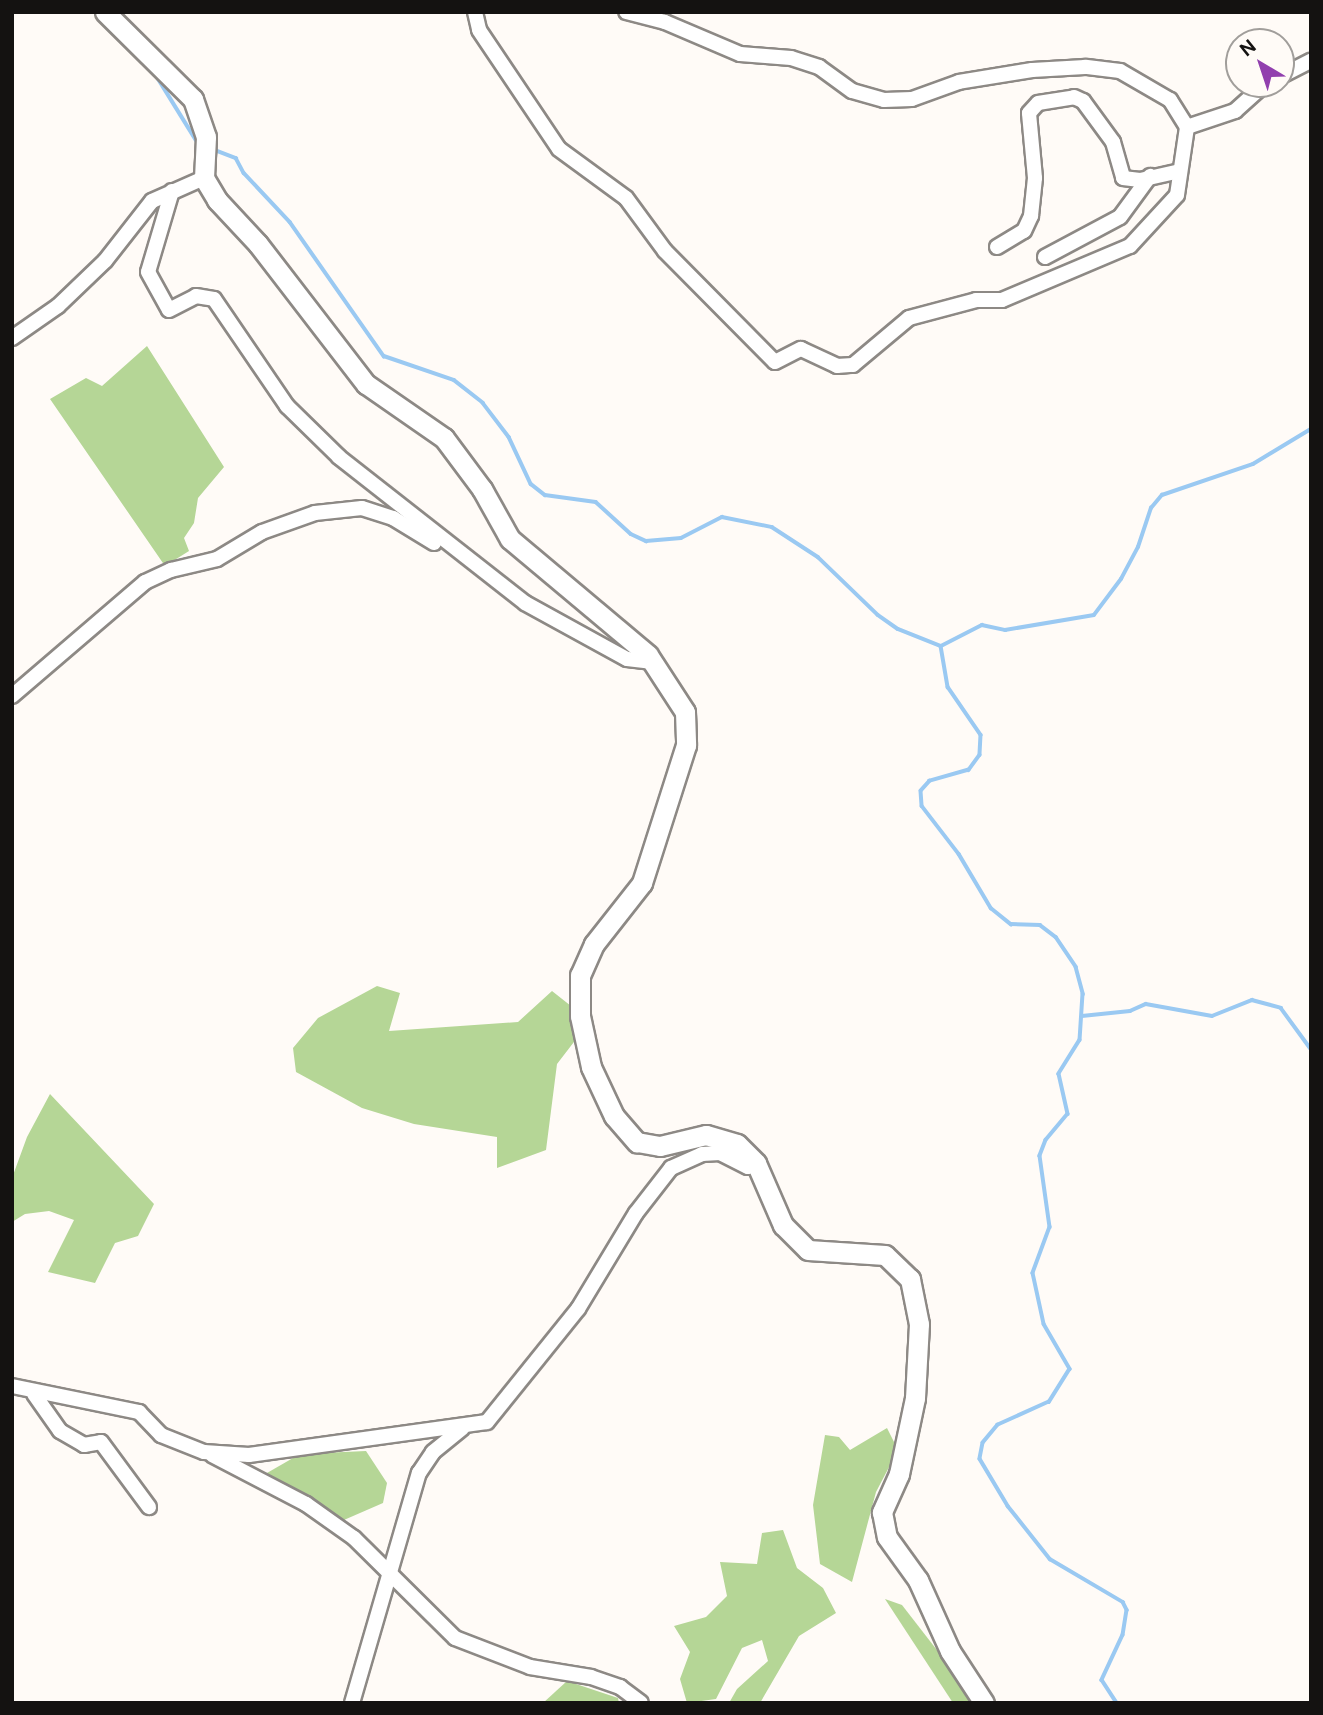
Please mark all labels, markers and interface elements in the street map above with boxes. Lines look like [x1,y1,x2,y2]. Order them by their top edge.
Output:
north arrow [1225,28,1295,98]
text: N [1234,34,1261,62]

